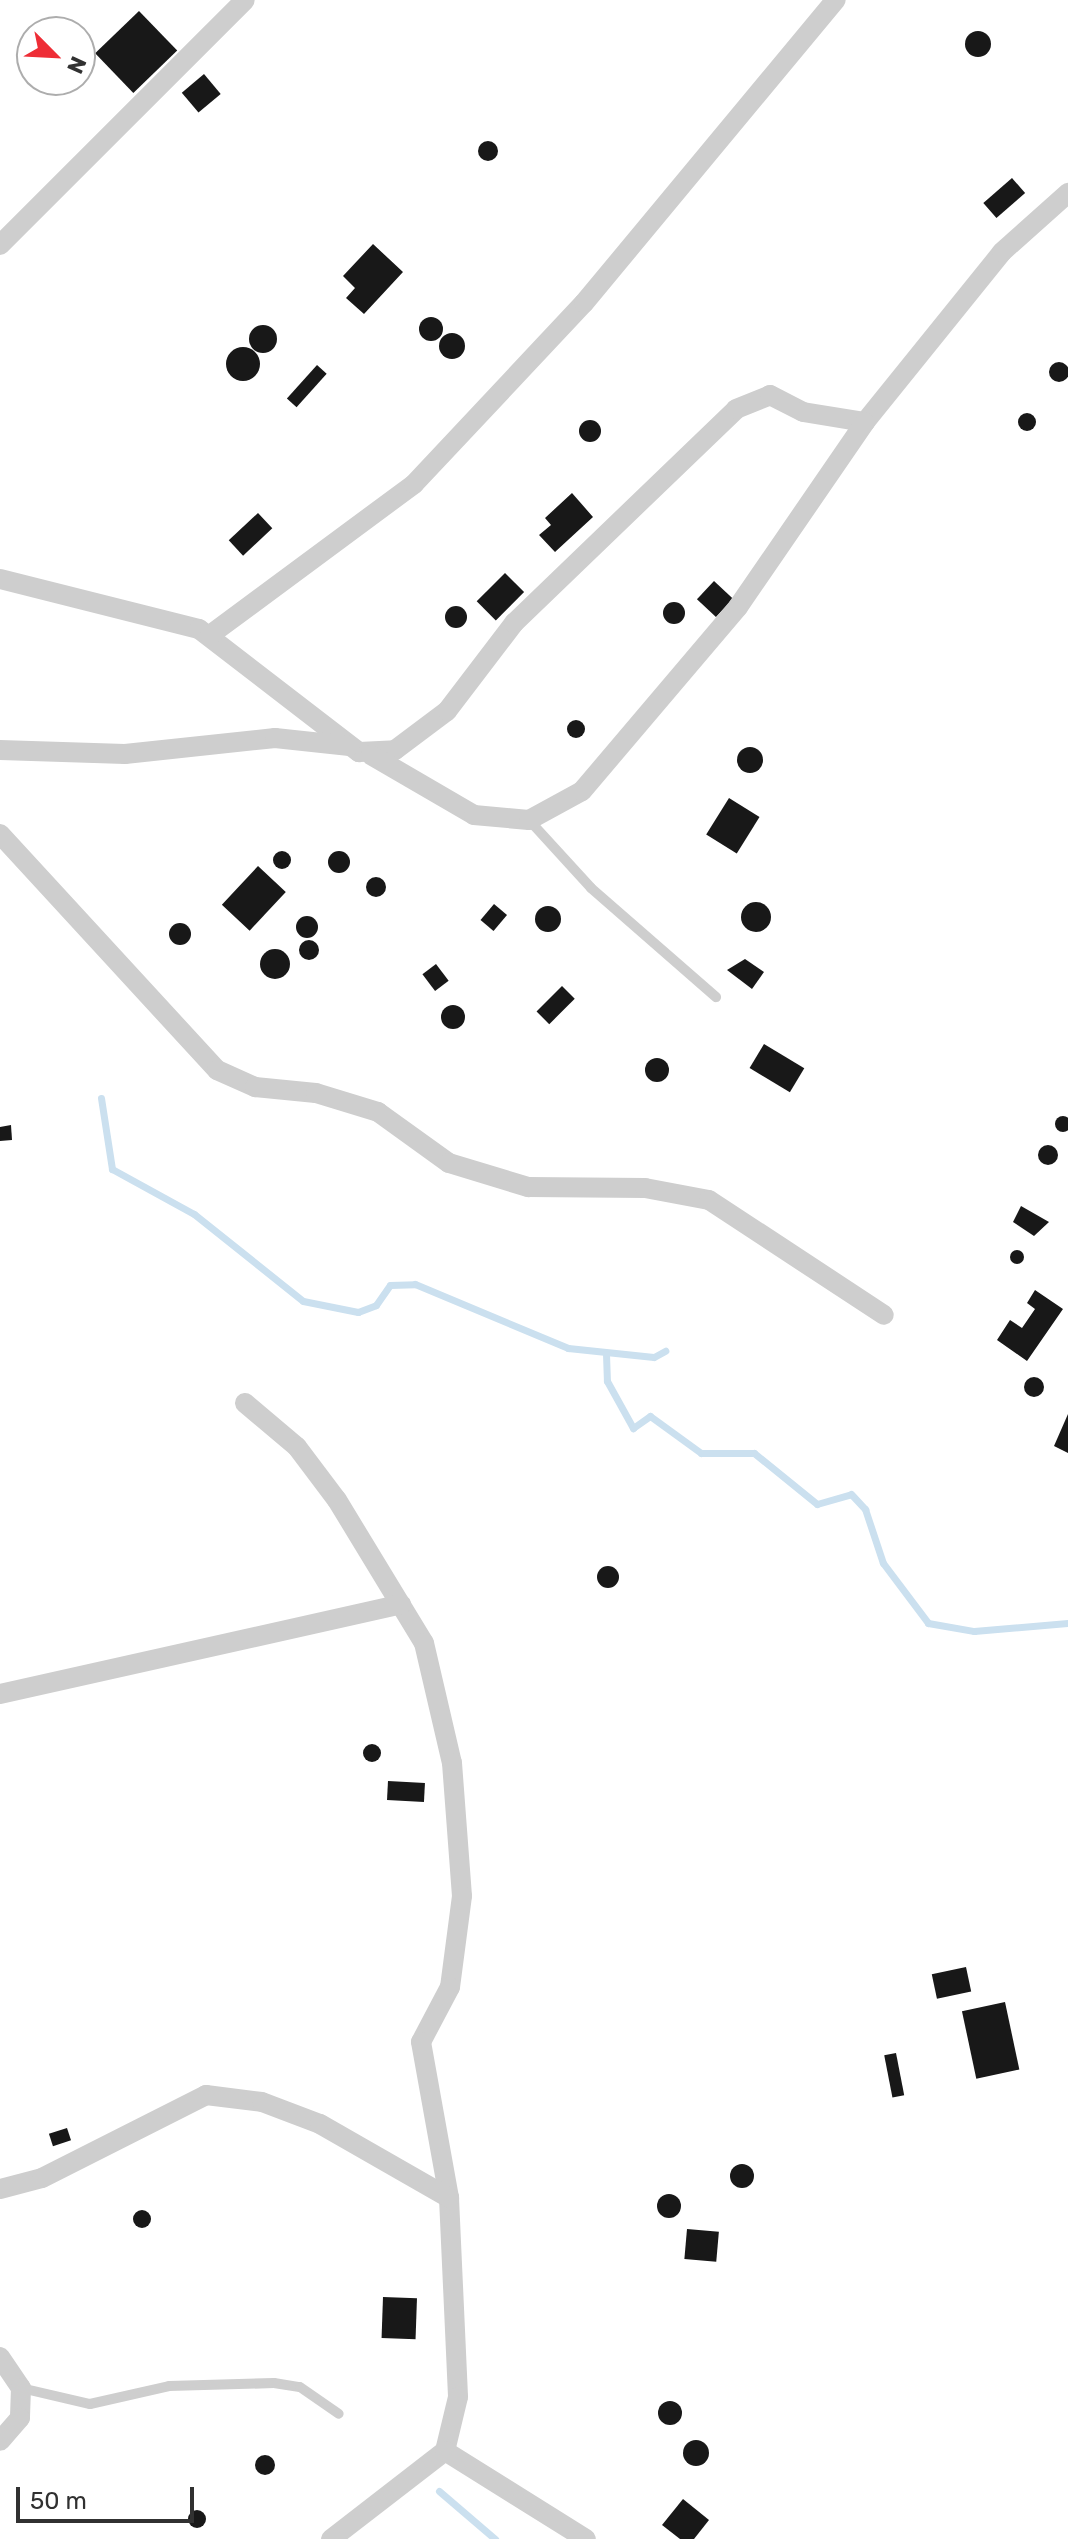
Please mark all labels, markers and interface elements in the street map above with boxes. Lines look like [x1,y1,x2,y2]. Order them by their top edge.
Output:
north arrow [16,16,96,96]
text: N [61,52,92,78]
scale bar [20,2471,198,2521]
text: 50 m [30,2487,87,2515]

